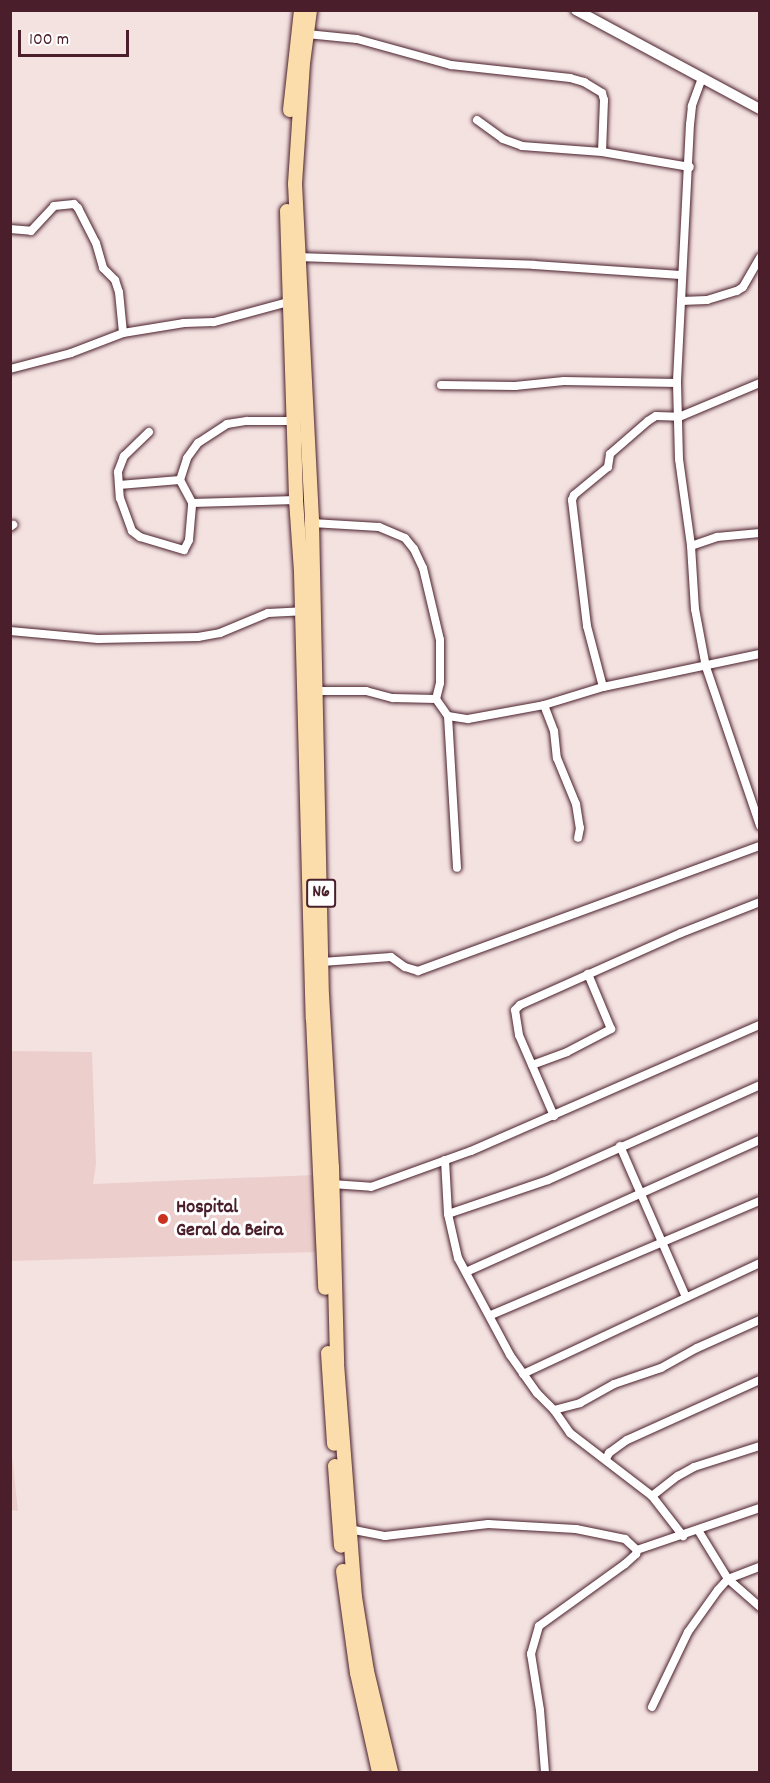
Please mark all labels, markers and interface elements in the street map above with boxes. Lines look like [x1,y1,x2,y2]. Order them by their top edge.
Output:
scale bar [21,18,132,56]
text: 100 m [29,28,69,53]
road number: N6 [306,878,336,908]
place label: Hospital Geral da Beira [176,1196,283,1243]
marker: Hospital Geral da Beira [154,1210,172,1228]

